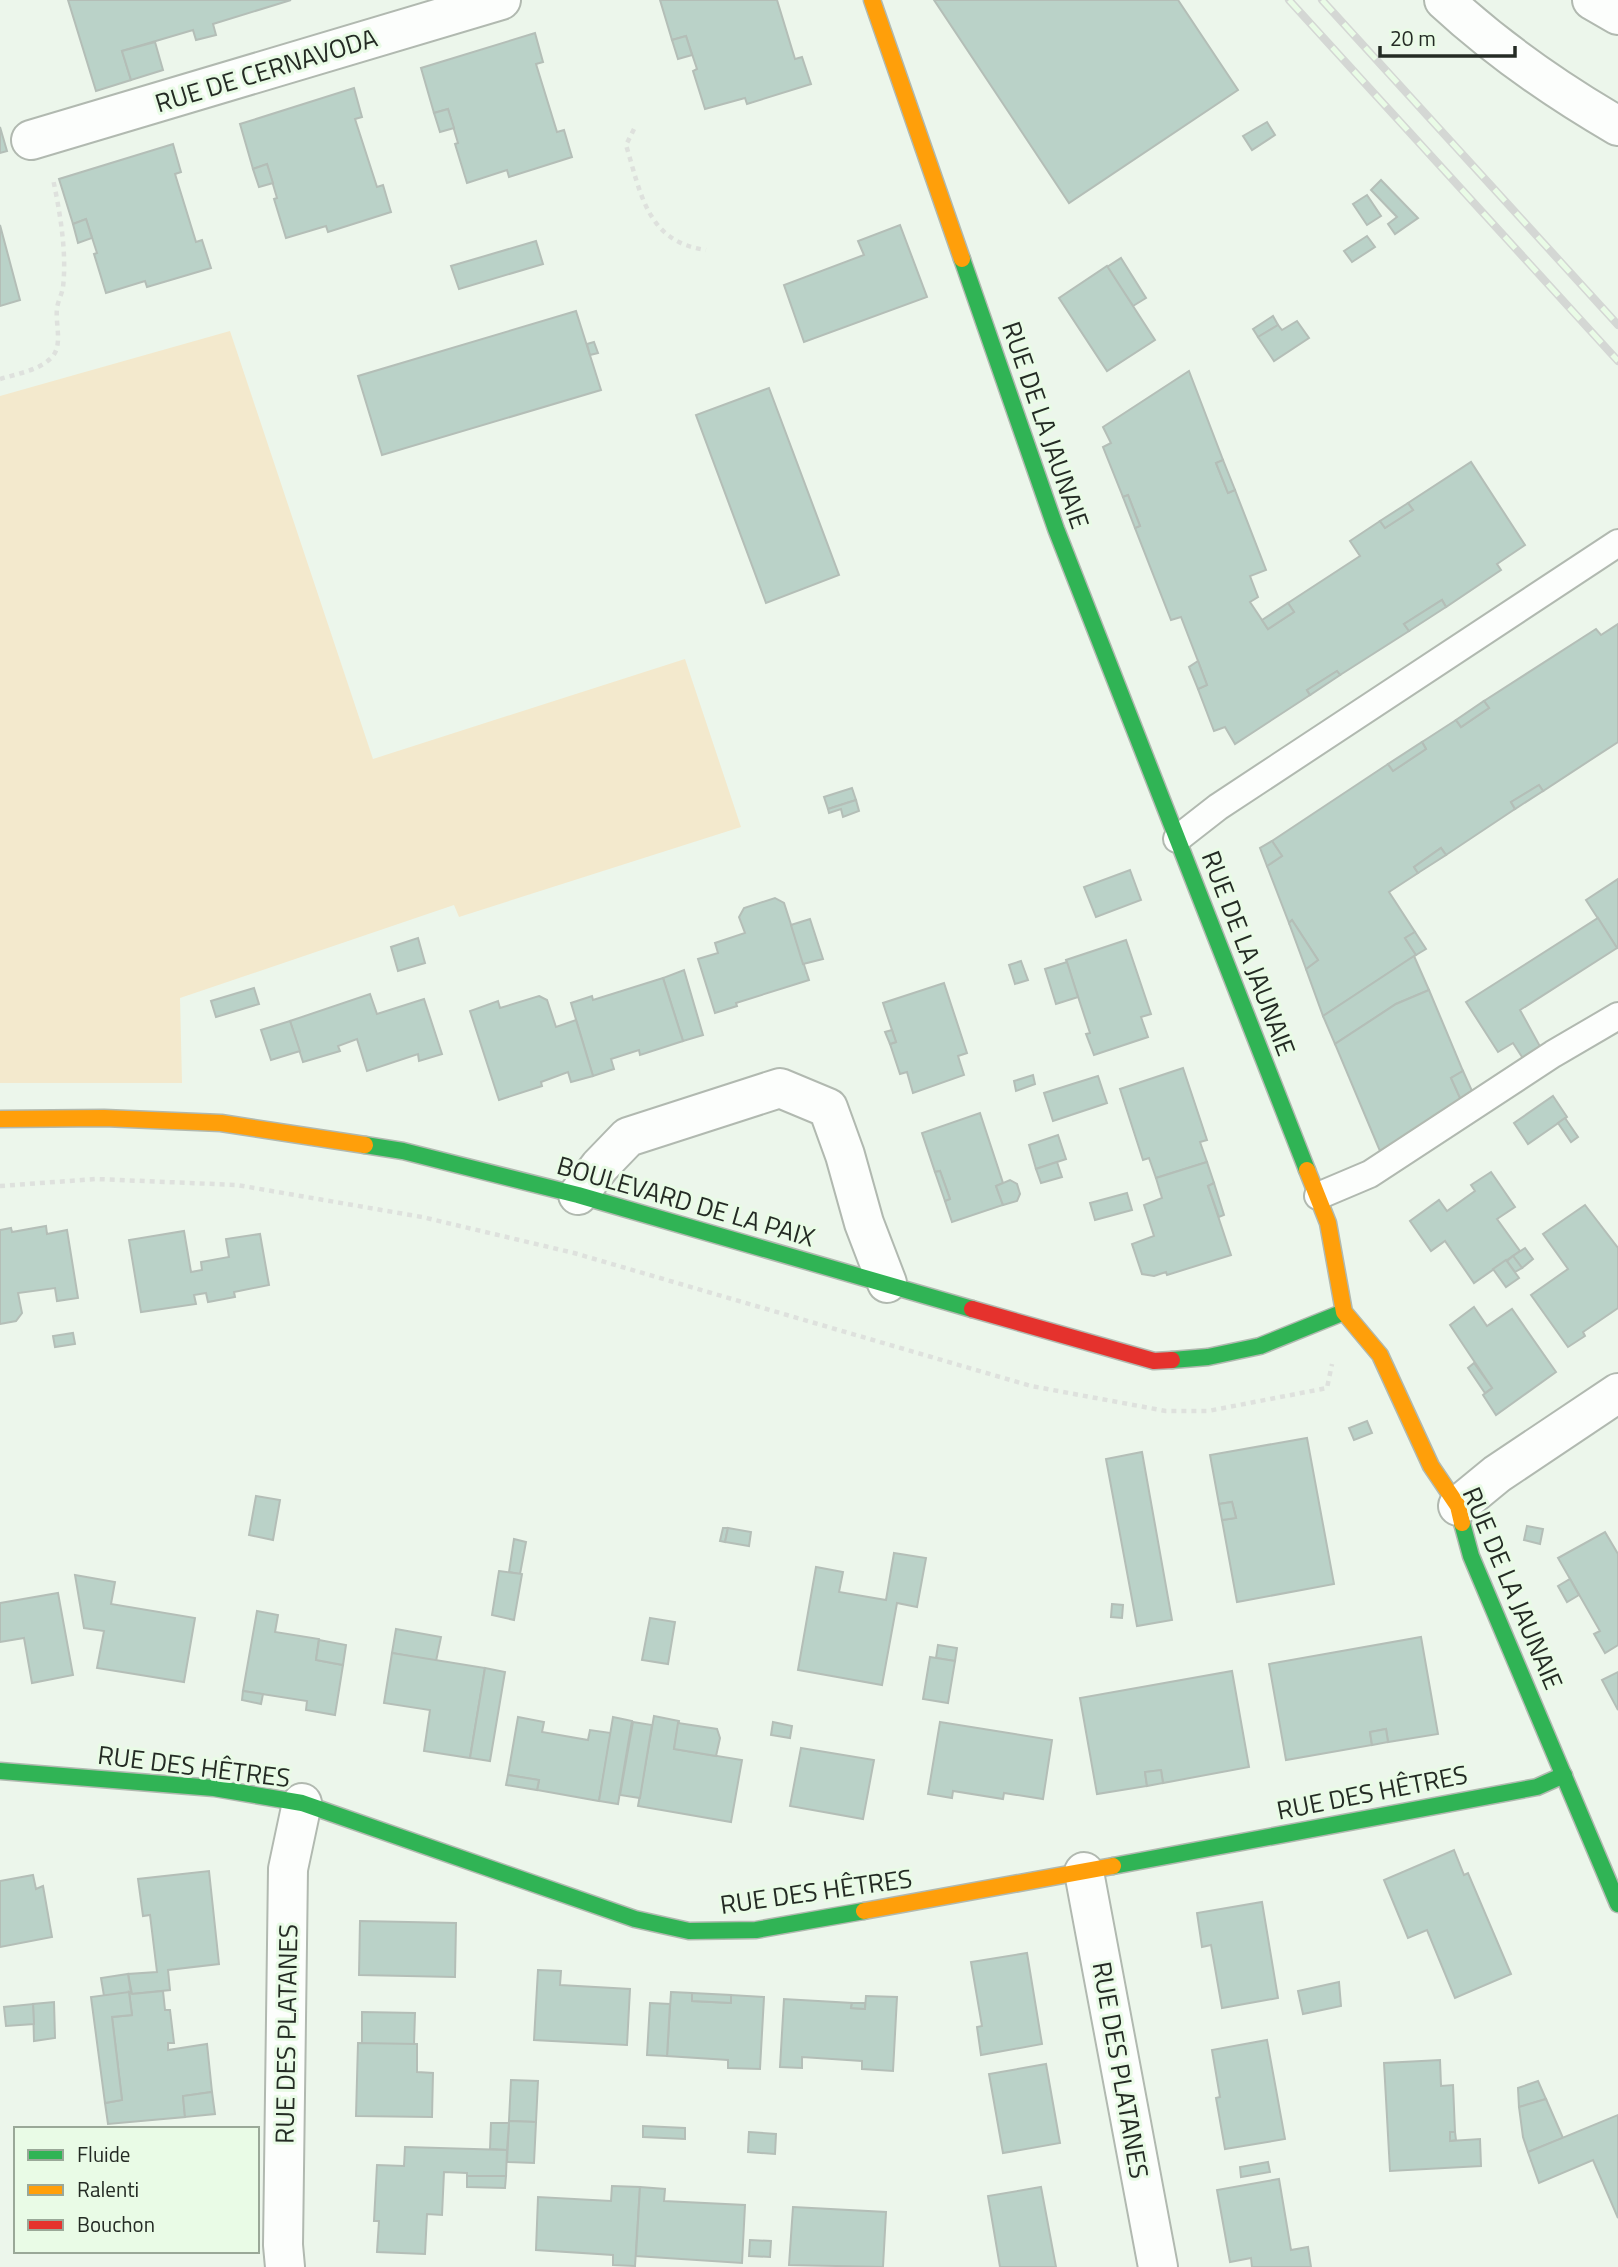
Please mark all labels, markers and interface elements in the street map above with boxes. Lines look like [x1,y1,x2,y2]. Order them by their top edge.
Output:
scale bar [1380,14,1515,58]
street label: RUE DE CERNAVODA [150,18,382,122]
text: 20 m [1390,22,1436,54]
street label: RUE DE LA JAUNAIE [992,316,1100,534]
street label: RUE DE LA JAUNAIE [1192,845,1306,1061]
street label: BOULEVARD DE LA PAIX [552,1145,820,1257]
street label: RUE DE LA JAUNAIE [1453,1481,1573,1695]
street label: RUE DES HÊTRES [95,1735,293,1797]
street label: RUE DES HÊTRES [1273,1754,1471,1830]
street label: RUE DES HÊTRES [717,1858,915,1924]
street label: RUE DES PLATANES [265,1924,307,2144]
street label: RUE DES PLATANES [1083,1958,1159,2182]
legend [14,2127,259,2253]
text: Fluide [77,2138,130,2170]
text: Ralenti [77,2173,139,2205]
text: Bouchon [77,2208,155,2240]

